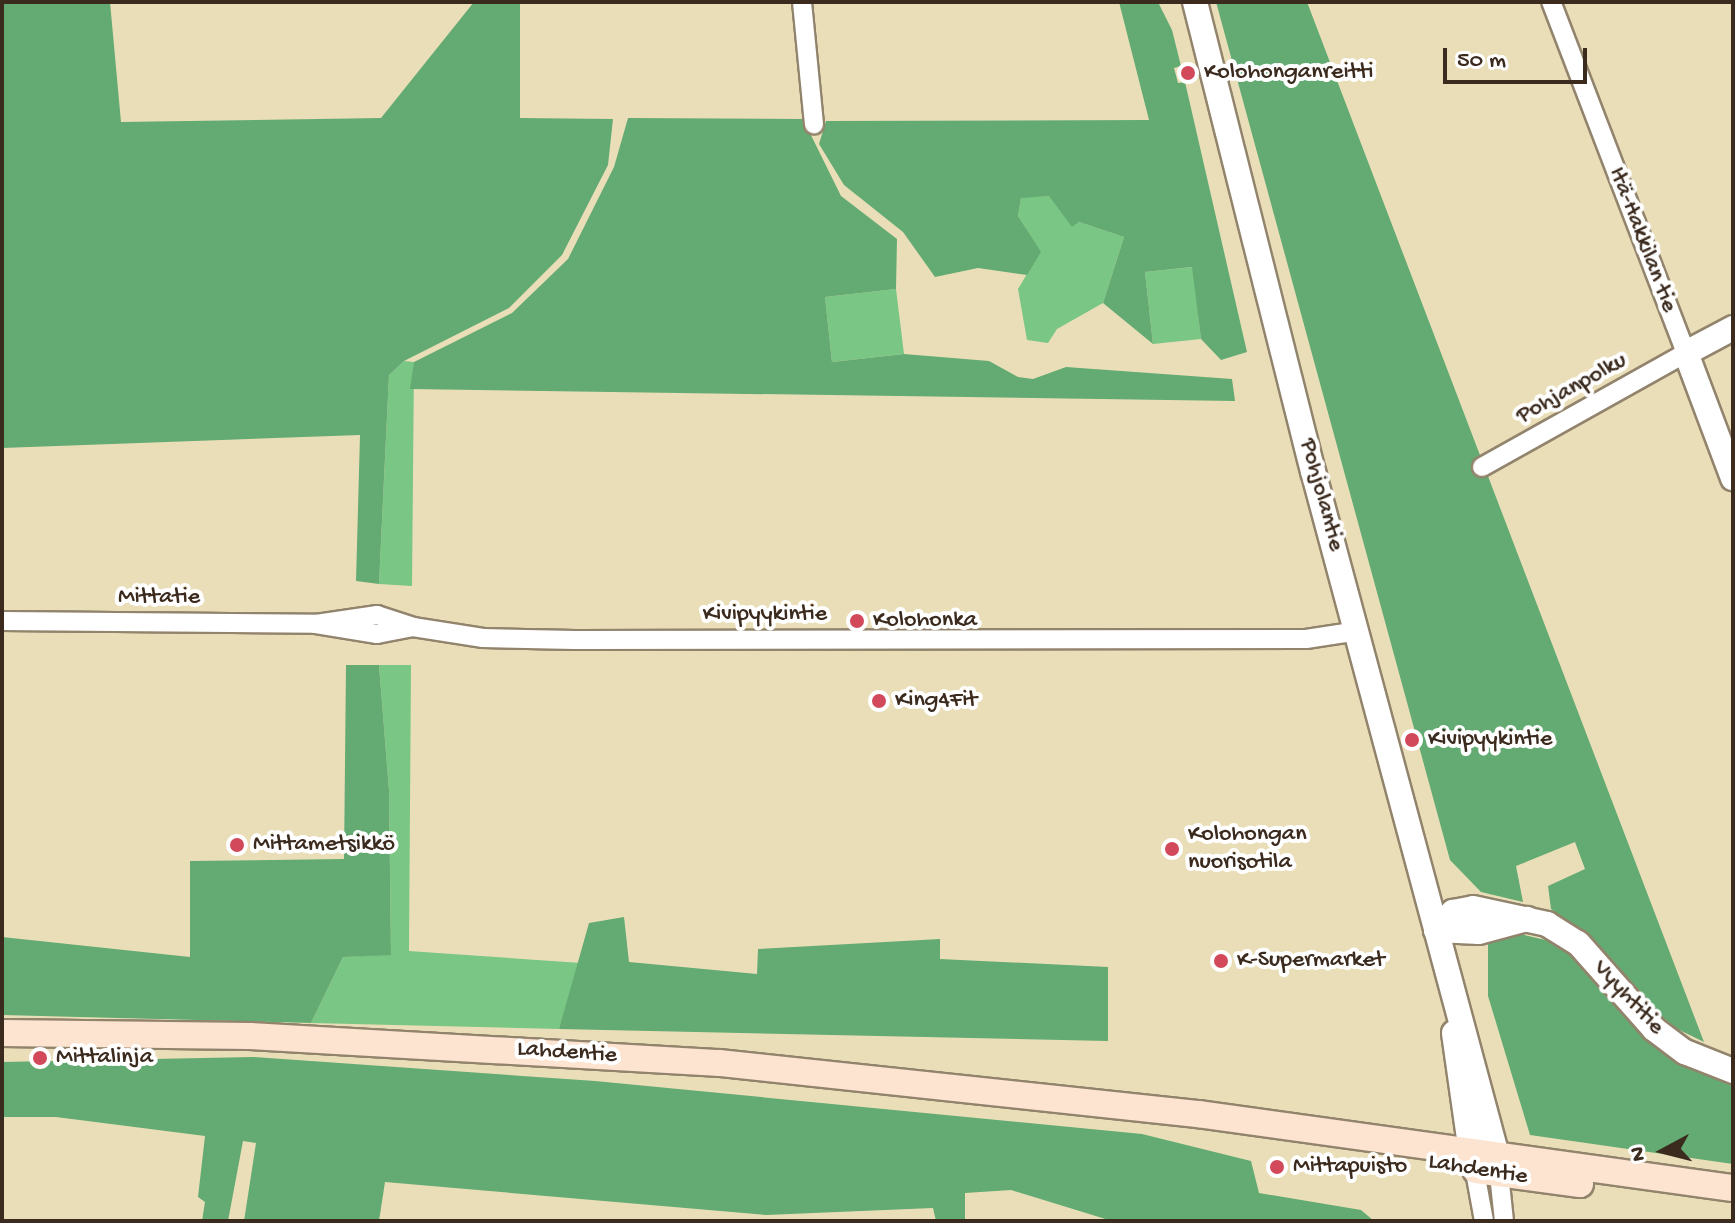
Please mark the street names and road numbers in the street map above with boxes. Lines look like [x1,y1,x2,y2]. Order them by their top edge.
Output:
street label: Itä-Hakkilan tie [1601,163,1683,317]
street label: Pohjanpolku [1512,347,1632,431]
street label: Pohjolantie [1292,436,1350,554]
street label: Mittatie [118,584,200,612]
street label: Kivipyykintie [703,601,827,629]
street label: Vyyhtitie [1586,954,1670,1042]
street label: Lahdentie [516,1035,618,1071]
street label: Lahdentie [1426,1148,1530,1192]

